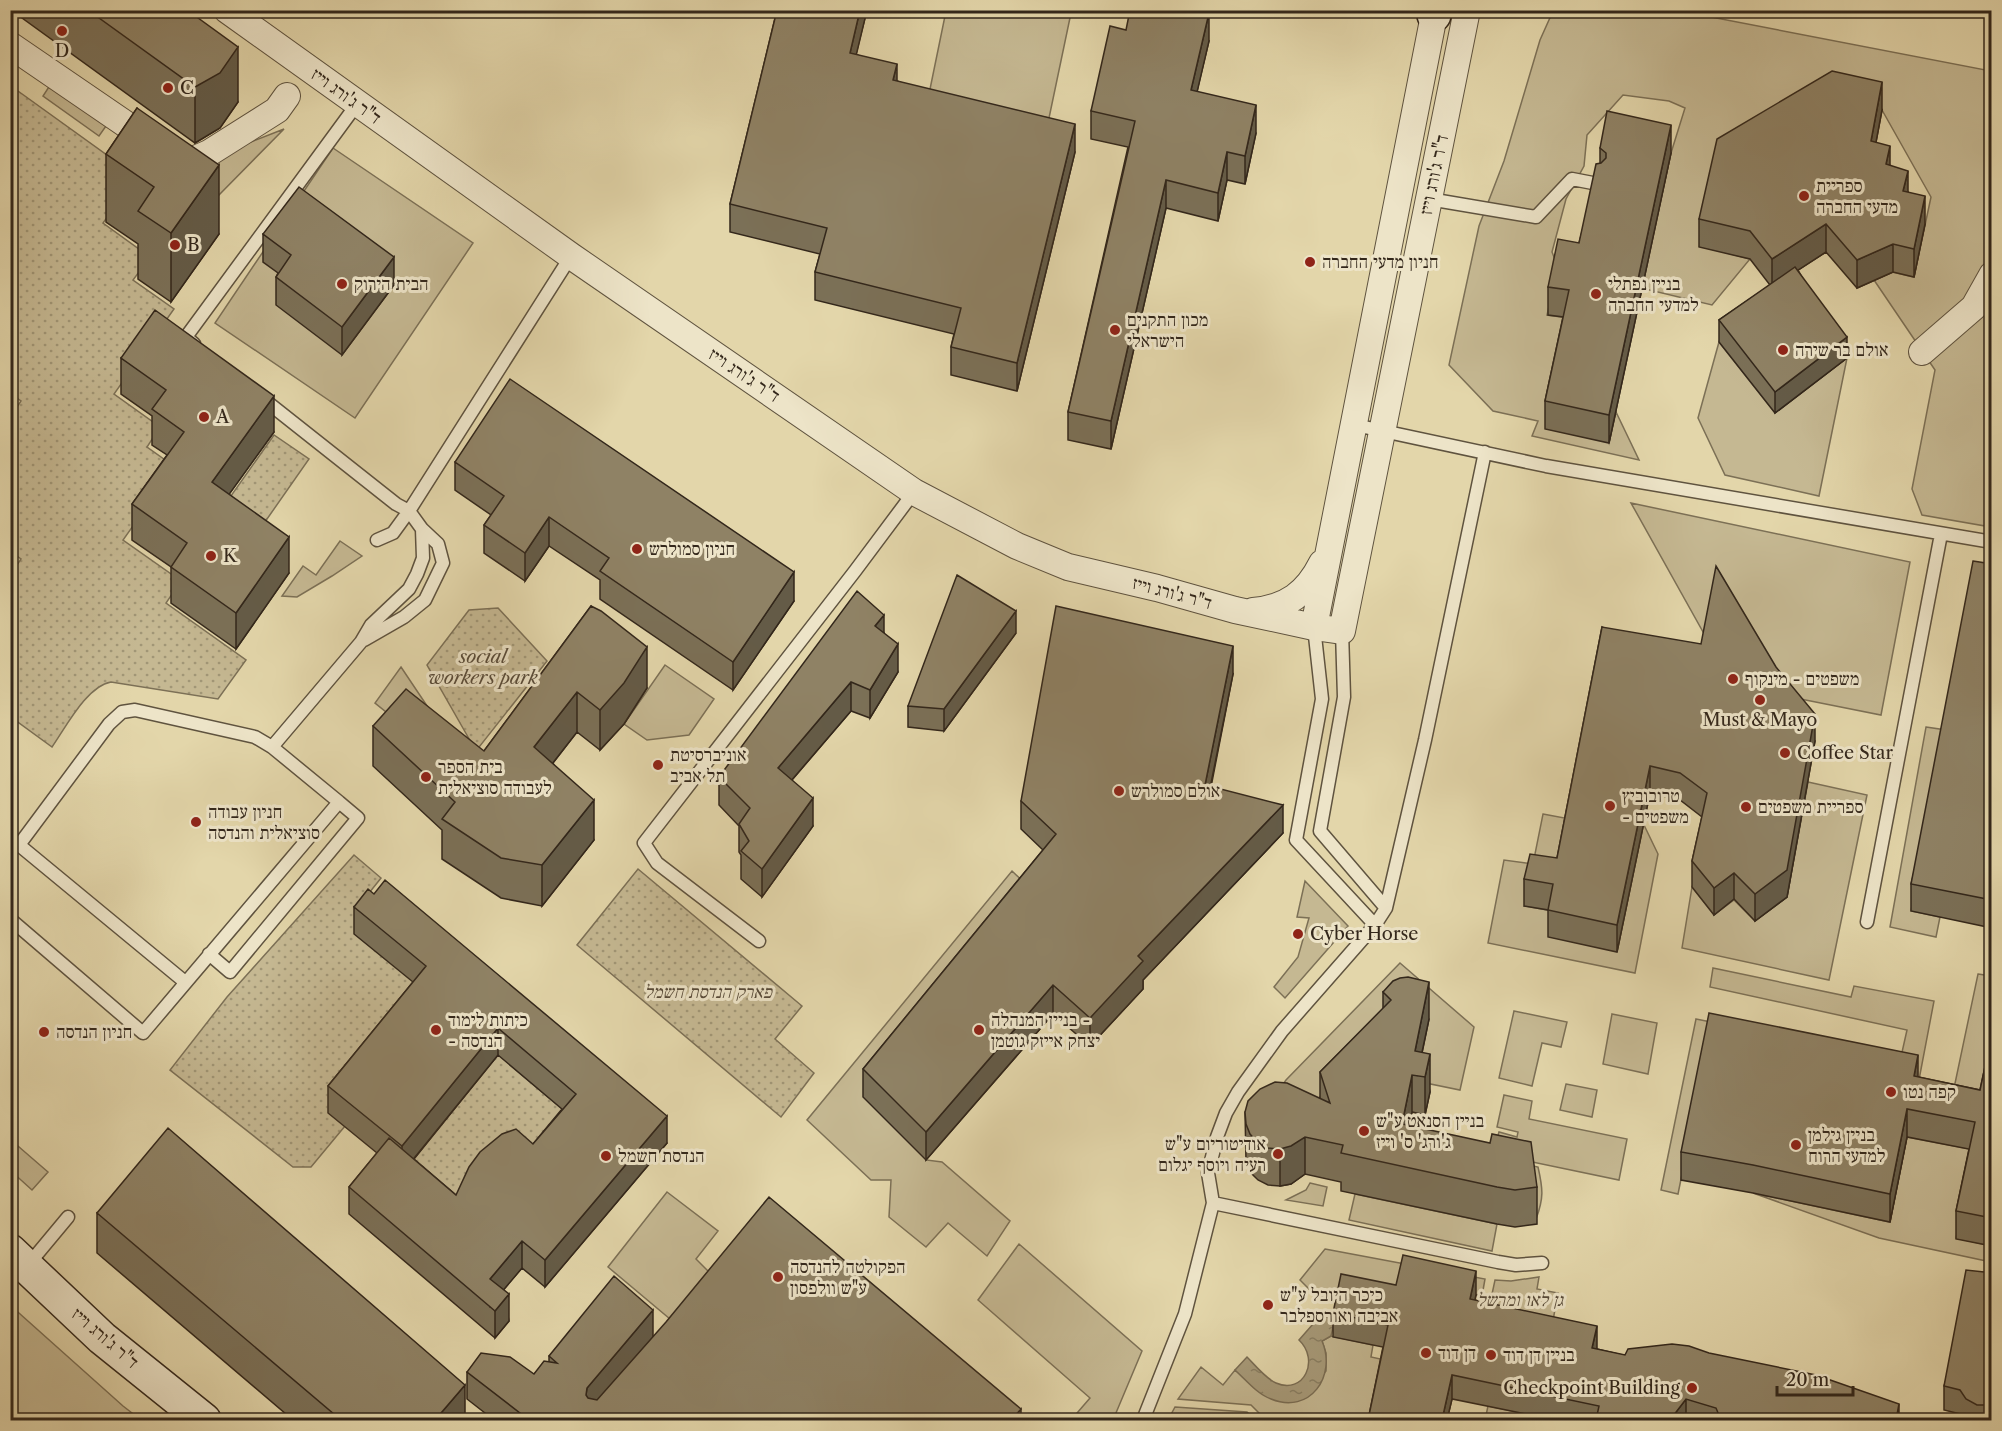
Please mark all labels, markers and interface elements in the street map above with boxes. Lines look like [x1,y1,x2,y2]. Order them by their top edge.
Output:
marker: D [55,24,69,38]
place label: D [55,40,69,62]
street label: ד"ר ג'ורג וייז [307,63,385,129]
place label: C [180,77,194,99]
marker: C [161,81,175,95]
street label: ד"ר ג'ורג וייז [1415,133,1453,217]
place label: ספריית מדעי החברה [1816,175,1898,218]
marker: ספריית מדעי החברה [1797,189,1811,203]
place label: B [187,234,200,256]
marker: B [168,238,182,252]
place label: חניון מדעי החברה [1322,251,1439,273]
marker: חניון מדעי החברה [1303,255,1317,269]
place label: הבית הירוק [354,273,429,295]
place label: בניין נפתלי למדעי החברה [1608,273,1699,316]
marker: הבית הירוק [335,277,349,291]
marker: בניין נפתלי למדעי החברה [1589,287,1603,301]
place label: מכון התקנים הישראלי [1127,309,1208,352]
marker: מכון התקנים הישראלי [1108,323,1122,337]
place label: אולם בר שירה [1795,339,1889,361]
street label: ד"ר ג'ורג וייז [704,343,784,407]
marker: אולם בר שירה [1776,343,1790,357]
place label: A [215,406,230,428]
marker: A [197,410,211,424]
place label: חניון סמולרש [649,538,735,560]
marker: חניון סמולרש [630,542,644,556]
place label: K [223,545,238,567]
marker: K [204,549,218,563]
street label: ד"ר ג'ורג וייז [1130,572,1214,614]
park label: social workers park [428,646,538,689]
place label: משפטים - מינקוף [1745,668,1860,690]
marker: משפטים - מינקוף [1726,672,1740,686]
marker: Must & Mayo [1753,693,1767,707]
place label: Must & Mayo [1703,709,1817,731]
place label: Coffee Star [1797,742,1894,764]
place label: אוניברסיטת תל אביב [670,744,746,787]
marker: Coffee Star [1778,746,1792,760]
place label: בית הספר לעבודה סוציאלית [438,756,552,799]
marker: אוניברסיטת תל אביב [651,758,665,772]
marker: בית הספר לעבודה סוציאלית [419,770,433,784]
place label: אולם סמולרש [1131,780,1220,802]
marker: אולם סמולרש [1112,784,1126,798]
place label: טרובוביץ - משפטים [1622,785,1689,828]
place label: ספריית משפטים [1758,796,1864,818]
marker: טרובוביץ - משפטים [1603,799,1617,813]
marker: ספריית משפטים [1739,800,1753,814]
place label: חניון עבודה סוציאלית והנדסה [208,801,320,844]
marker: חניון עבודה סוציאלית והנדסה [189,815,203,829]
place label: Cyber Horse [1310,923,1418,945]
marker: Cyber Horse [1291,927,1305,941]
park label: פארק הנדסת חשמל [644,981,773,1003]
place label: כיתות לימוד - הנדסה [448,1009,528,1052]
place label: בניין המנהלה - יצחק אייזק גוטמן [991,1009,1100,1052]
place label: חניון הנדסה [56,1021,132,1043]
marker: כיתות לימוד - הנדסה [429,1023,443,1037]
marker: בניין המנהלה - יצחק אייזק גוטמן [972,1023,986,1037]
marker: חניון הנדסה [37,1025,51,1039]
place label: קפה נטו [1903,1081,1956,1103]
marker: קפה נטו [1884,1085,1898,1099]
place label: בניין הסנאט ע"ש ג'ורג' ס' וייז [1376,1110,1485,1153]
marker: בניין הסנאט ע"ש ג'ורג' ס' וייז [1357,1124,1371,1138]
place label: בניין גילמן למדעי הרוח [1808,1124,1886,1167]
place label: אודיטוריום ע"ש רעיה ויוסף יגלום [1158,1133,1266,1176]
marker: בניין גילמן למדעי הרוח [1789,1138,1803,1152]
place label: הנדסת חשמל [618,1145,705,1167]
marker: אודיטוריום ע"ש רעיה ויוסף יגלום [1271,1147,1285,1161]
marker: הנדסת חשמל [599,1149,613,1163]
place label: הפקולטה להנדסה ע"ש וולפסון [790,1256,906,1299]
marker: הפקולטה להנדסה ע"ש וולפסון [771,1270,785,1284]
place label: כיכר היובל ע"ש אביבה ואורספלבר [1280,1284,1398,1327]
park label: גן לאו ומרשל [1477,1289,1564,1311]
marker: כיכר היובל ע"ש אביבה ואורספלבר [1261,1298,1275,1312]
street label: ד"ר ג'ורג וייז [67,1303,143,1373]
place label: דן דוד [1438,1342,1476,1364]
place label: בניין דן דוד [1503,1344,1575,1366]
marker: דן דוד [1419,1346,1433,1360]
marker: בניין דן דוד [1484,1348,1498,1362]
scale bar [1777,1359,1854,1397]
text: 20 m [1786,1369,1830,1391]
place label: Checkpoint Building [1503,1377,1680,1399]
marker: Checkpoint Building [1685,1381,1699,1395]

